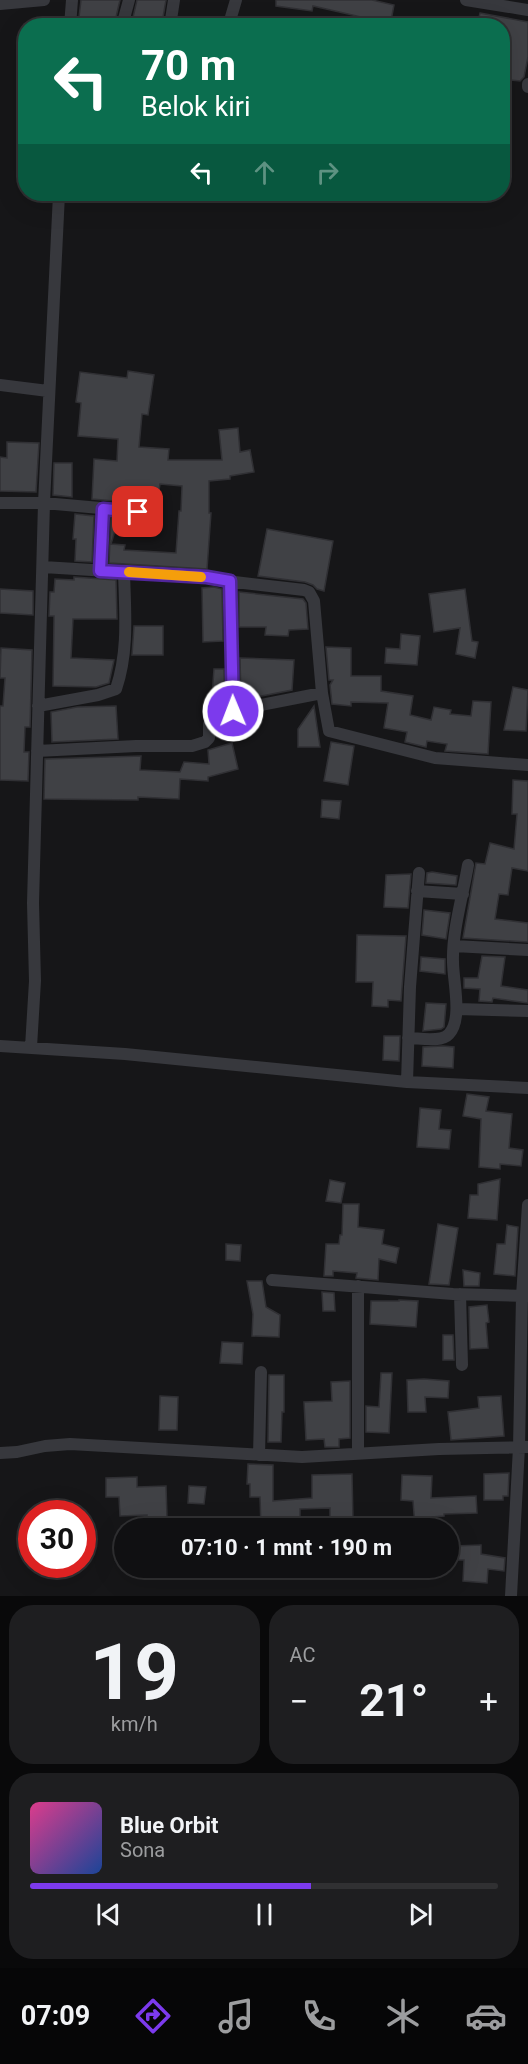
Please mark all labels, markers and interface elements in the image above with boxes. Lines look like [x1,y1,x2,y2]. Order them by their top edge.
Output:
text: 70 m [141,41,236,90]
icon: left [42,42,120,120]
text: Belok kiri [141,91,250,123]
icon: left [185,156,218,189]
icon: ahead [248,156,281,189]
icon: right [311,156,344,189]
pin [112,486,163,537]
icon: arrive [121,495,154,528]
position arrow [201,679,265,743]
speed limit sign: 30 [18,1500,96,1578]
text: 07:10 · 1 mnt · 190 m [181,1535,392,1560]
text: 19 [89,1627,179,1718]
text: AC [290,1643,315,1667]
text: 21° [359,1674,428,1727]
text: − [290,1682,308,1721]
text: + [479,1682,498,1721]
text: km/h [111,1712,158,1736]
text: Blue Orbit [120,1813,218,1838]
text: Sona [120,1838,165,1862]
icon: previous [92,1898,125,1931]
icon: pause [248,1898,281,1931]
icon: next [404,1898,437,1931]
icon: directions [132,1995,174,2037]
icon: music [215,1995,257,2037]
icon: phone [298,1995,340,2037]
icon: climate [382,1995,424,2037]
icon: car [465,1995,507,2037]
text: 07:09 [21,2000,90,2032]

